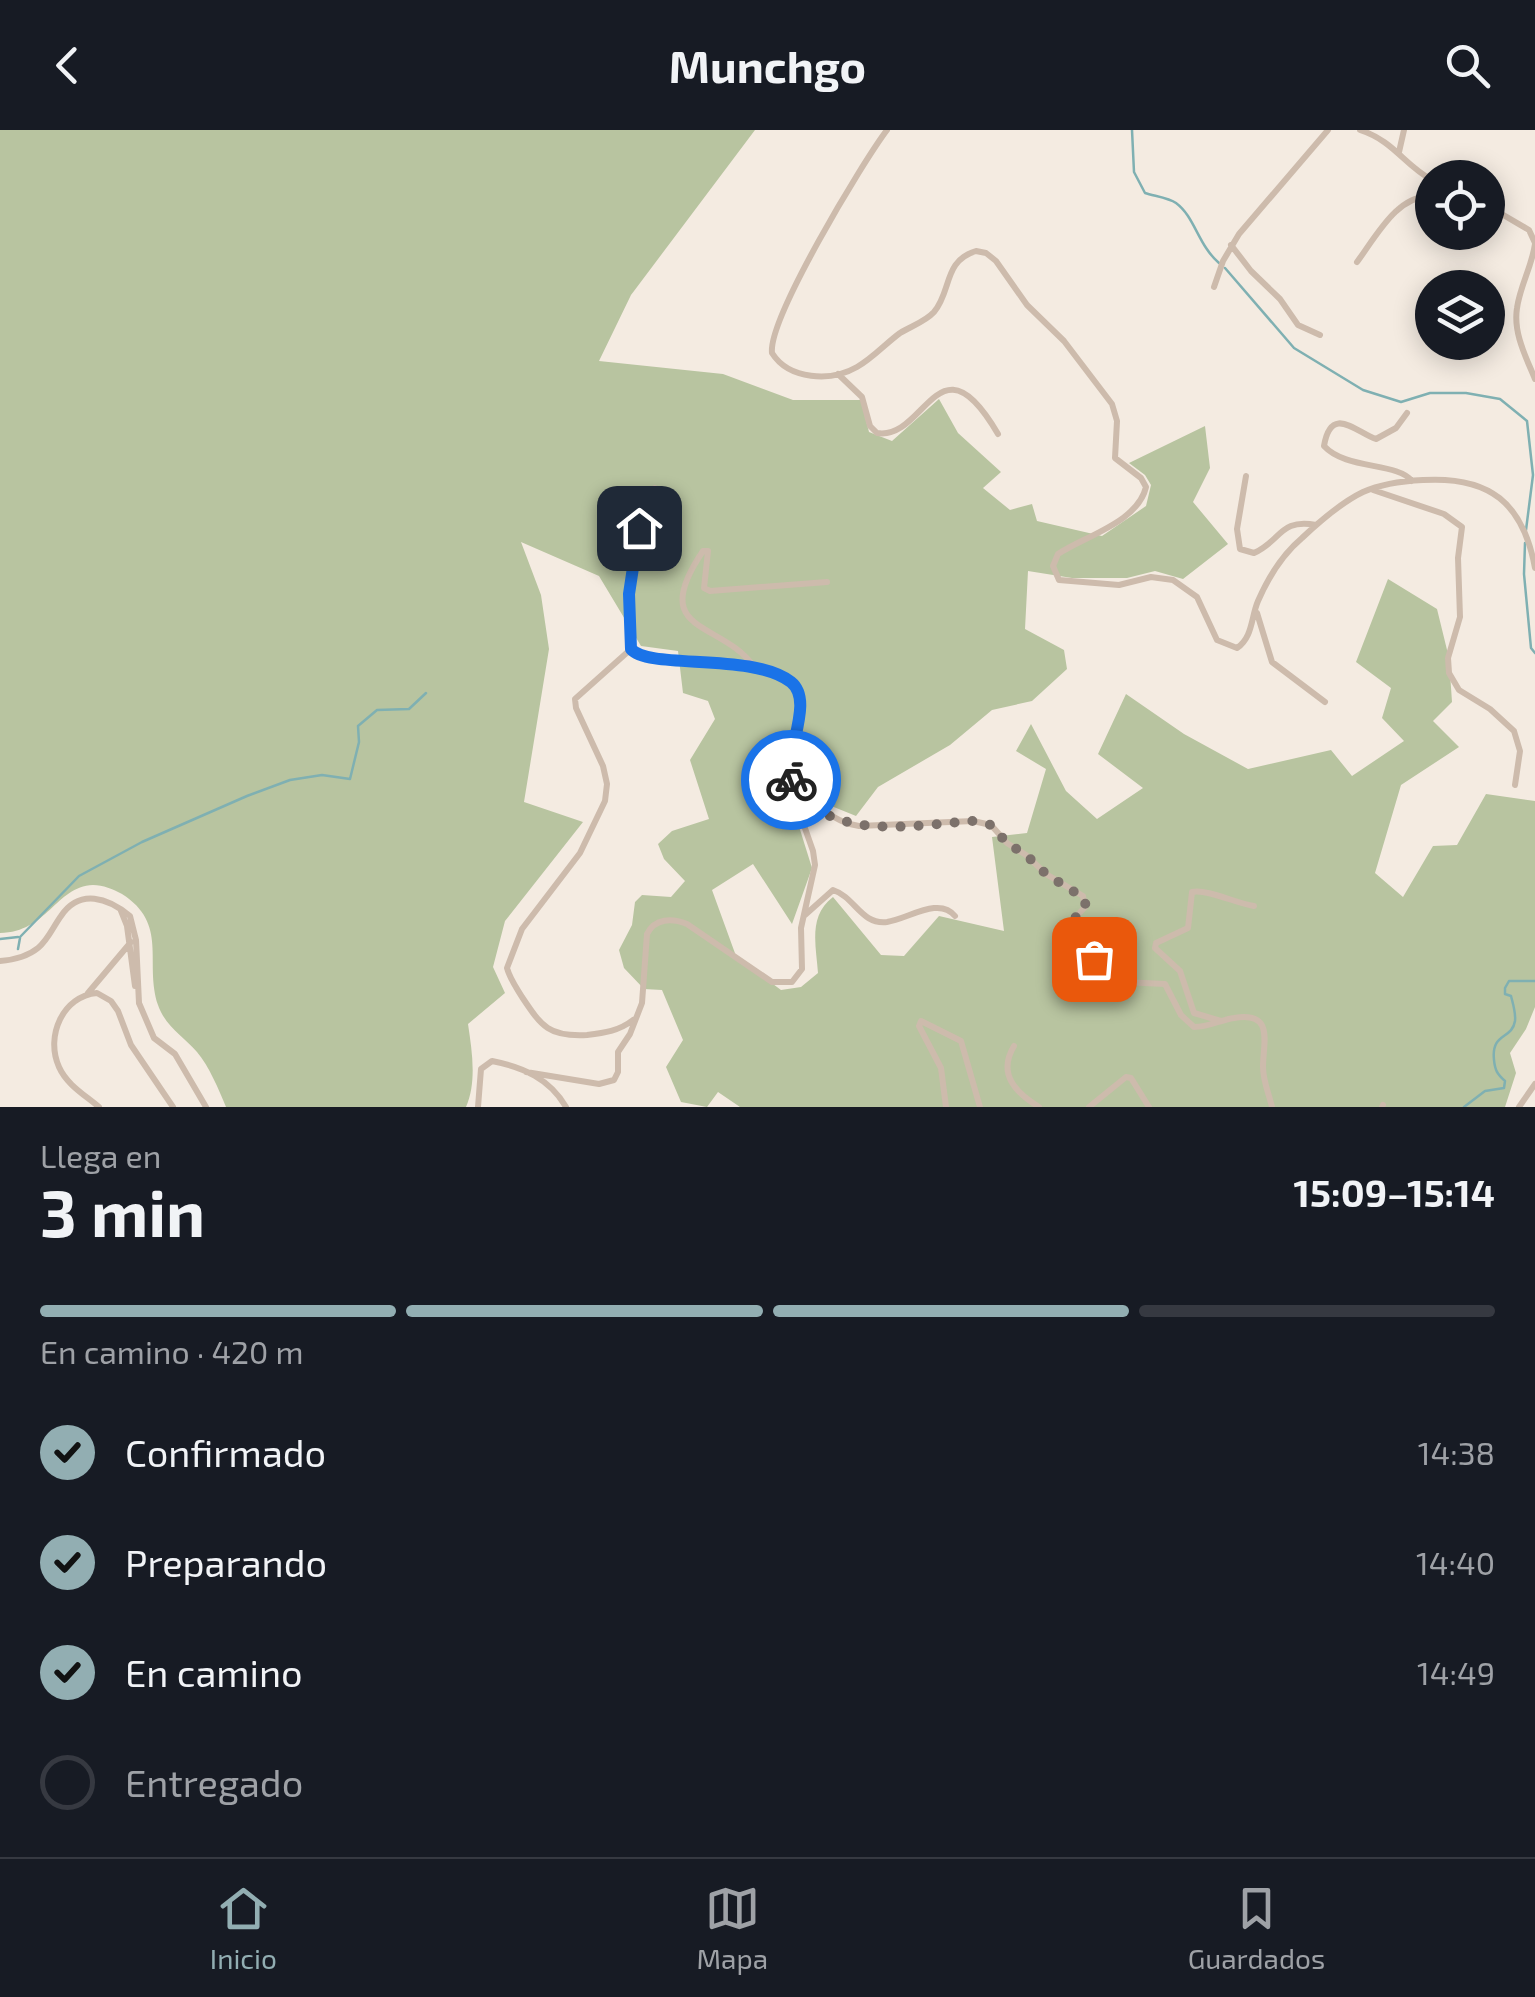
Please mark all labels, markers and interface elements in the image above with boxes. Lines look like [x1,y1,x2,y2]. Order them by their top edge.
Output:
icon: back [40,38,95,93]
text: Munchgo [669,38,866,92]
icon: search [1440,38,1495,93]
map controls [1415,160,1505,360]
button: locate [1415,160,1505,250]
button: layers [1415,270,1505,360]
pin [597,486,682,571]
icon: home [612,501,667,556]
courier [741,730,841,830]
icon: bike [764,753,819,808]
pin [1052,917,1137,1002]
icon: bag [1067,932,1122,987]
text: Llega en [40,1136,161,1174]
text: 15:09–15:14 [1294,1169,1495,1215]
text: 3 min [40,1172,205,1250]
text: En camino · 420 m [40,1332,304,1370]
icon: check [40,1425,95,1480]
text: Confirmado [125,1429,326,1475]
text: 14:38 [1418,1433,1495,1471]
icon: check [40,1535,95,1590]
text: Preparando [125,1539,327,1585]
text: 14:40 [1416,1543,1495,1581]
icon: check [40,1645,95,1700]
text: En camino [125,1649,303,1695]
text: 14:49 [1417,1653,1495,1691]
text: Entregado [125,1759,303,1805]
tab: Inicio [210,1881,277,1975]
tab: Mapa [697,1881,768,1975]
tab: Guardados [1188,1881,1325,1975]

